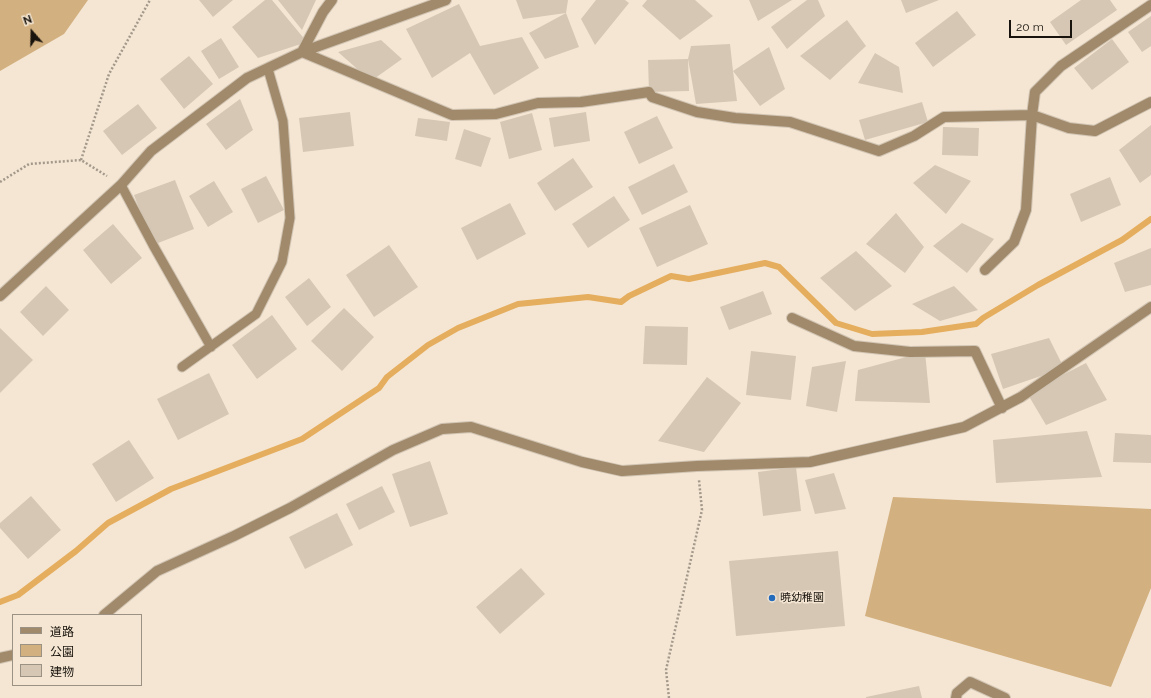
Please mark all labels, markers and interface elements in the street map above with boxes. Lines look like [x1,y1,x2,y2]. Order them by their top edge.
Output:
north arrow [12,12,52,52]
scale bar [1011,12,1074,38]
text: N [22,13,34,28]
text: 20 m [1016,20,1044,34]
place label: 暁幼稚園 [780,591,824,605]
marker: 暁幼稚園 [767,593,777,603]
legend [12,614,142,686]
text: 道路 [50,625,74,639]
text: 公園 [50,645,74,659]
text: 建物 [50,665,74,679]

